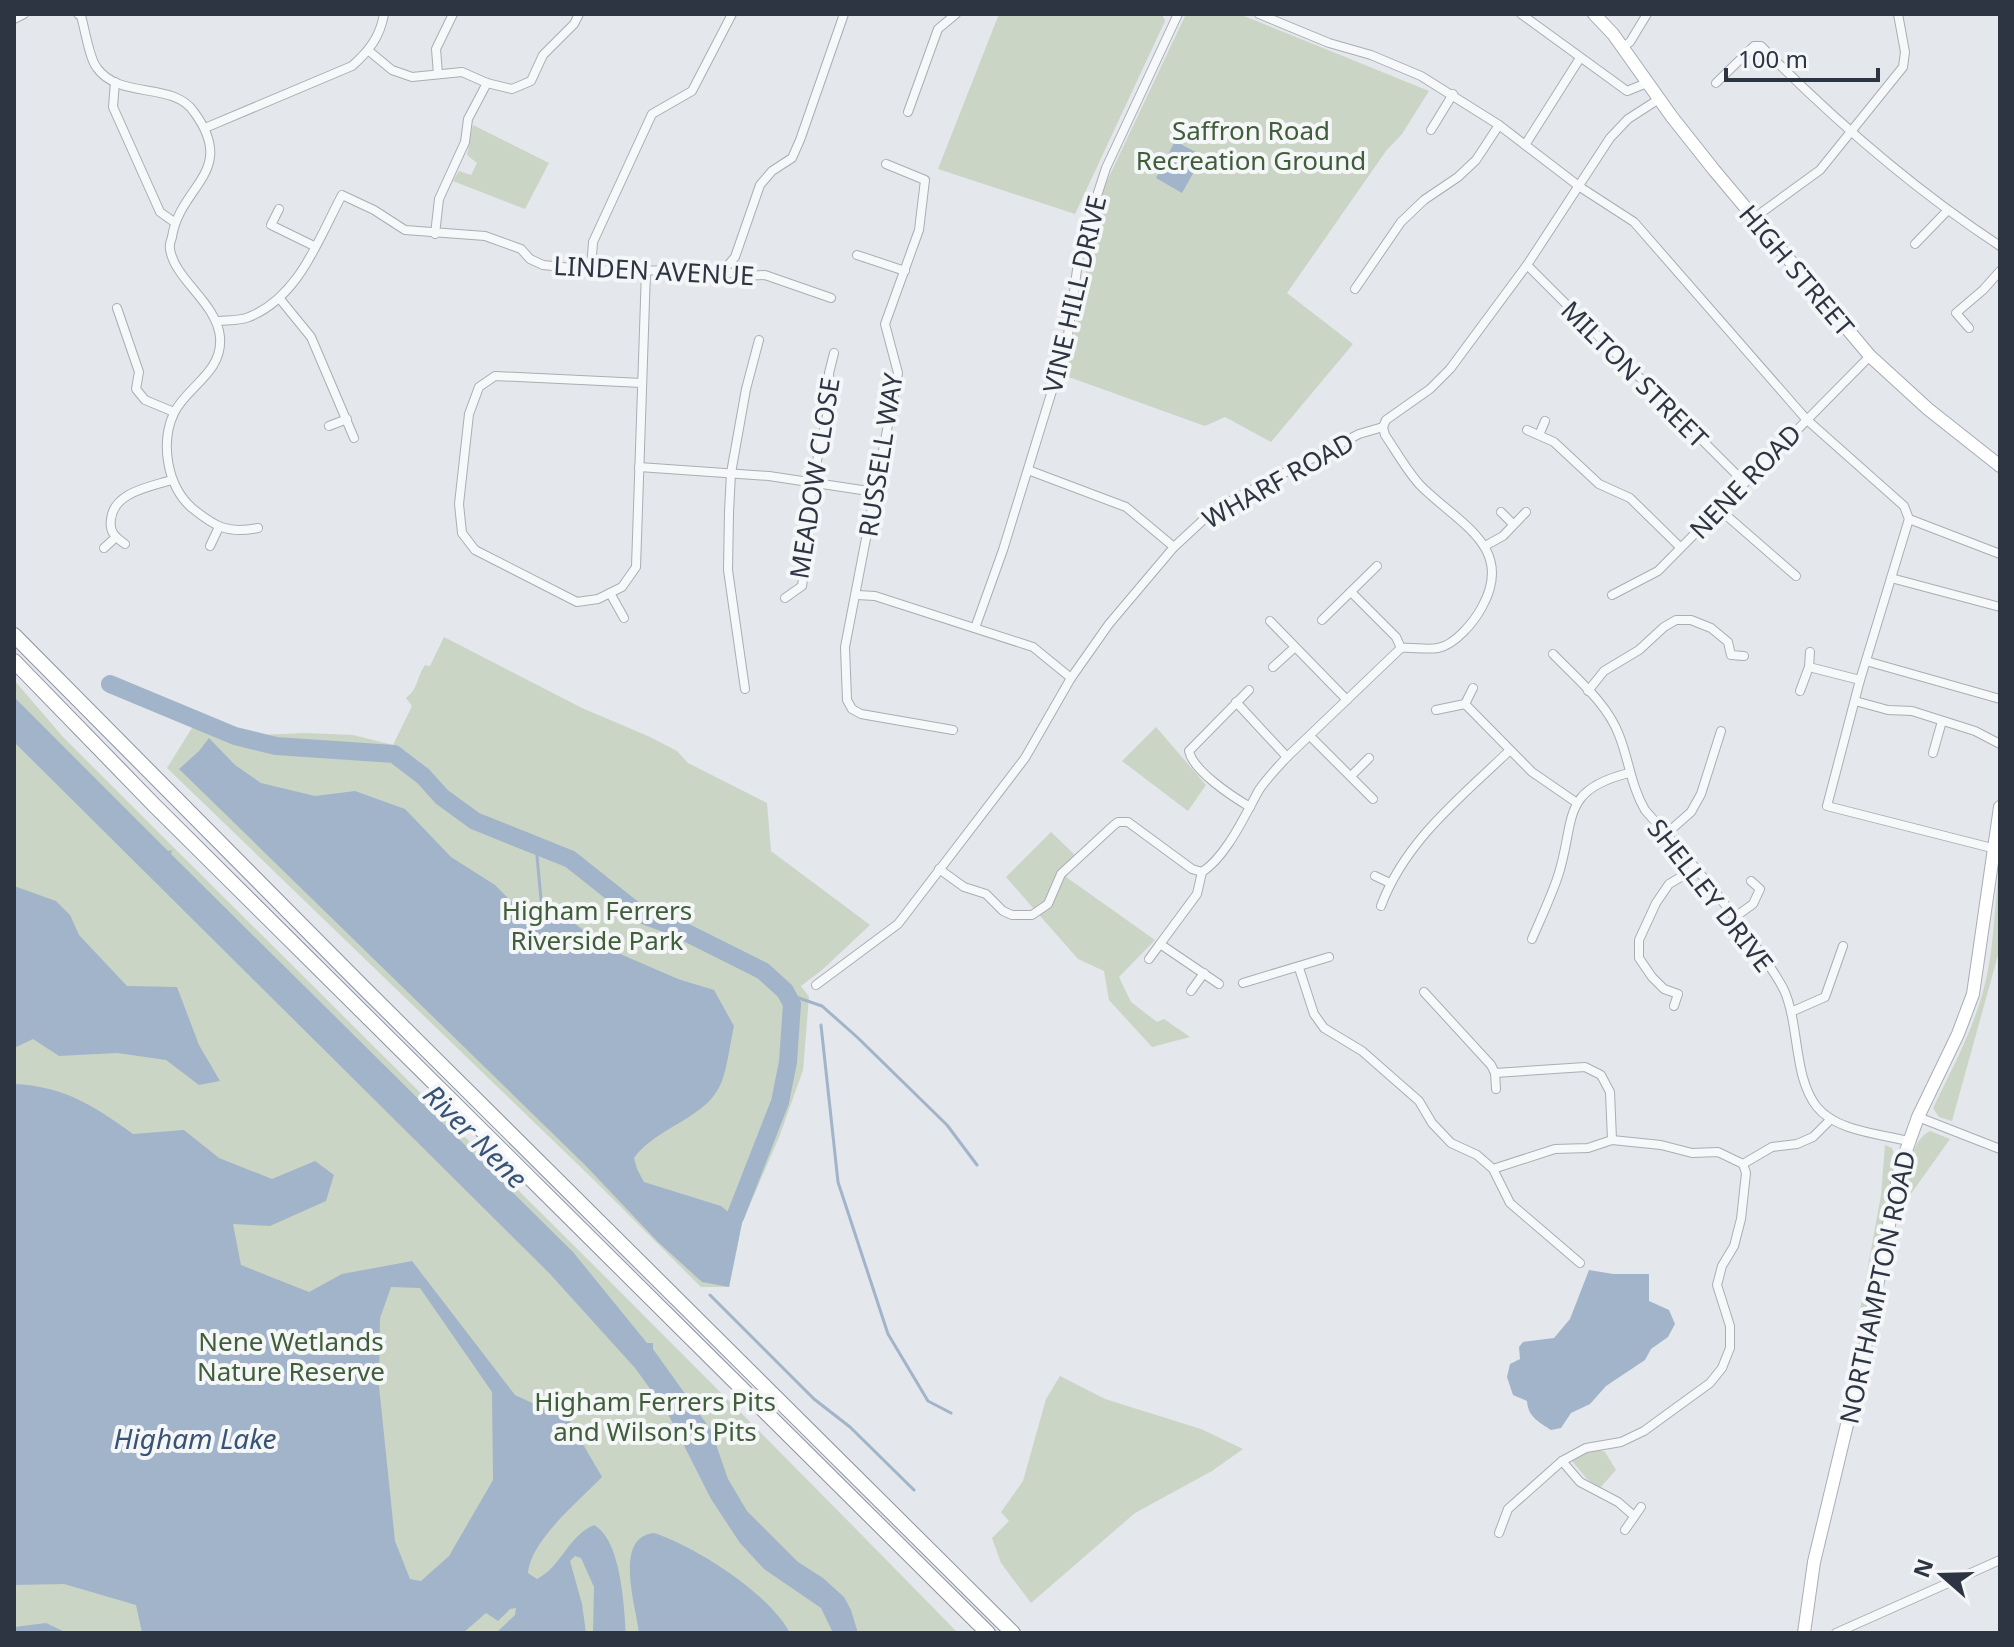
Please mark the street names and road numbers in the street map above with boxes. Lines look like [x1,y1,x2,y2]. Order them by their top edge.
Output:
street label: VINE HILL DRIVE [1034,192,1114,396]
street label: HIGH STREET [1731,197,1863,344]
street label: LINDEN AVENUE [553,247,755,293]
street label: MILTON STREET [1553,292,1717,456]
street label: RUSSELL WAY [849,370,911,539]
street label: MEADOW CLOSE [780,375,848,581]
street label: NENE ROAD [1681,416,1809,546]
street label: WHARF ROAD [1196,424,1360,536]
street label: SHELLEY DRIVE [1640,811,1782,979]
street label: NORTHAMPTON ROAD [1830,1147,1924,1427]

